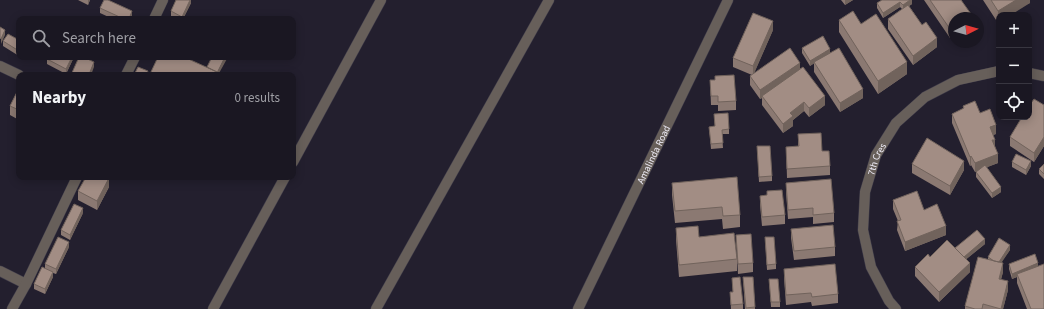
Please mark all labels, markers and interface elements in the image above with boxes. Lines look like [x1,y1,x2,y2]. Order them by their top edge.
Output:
north arrow [948,12,984,48]
map controls [996,12,1032,120]
button: + [996,12,1032,48]
search box [16,16,296,60]
icon: search [30,27,52,49]
text: Search here [62,28,136,49]
button: − [996,48,1032,84]
button: locate [996,84,1032,120]
text: Nearby [32,86,86,110]
text: 0 results [235,89,280,107]
street label: Amalinda Road [634,123,674,186]
street label: 7th Cres [864,140,890,177]

